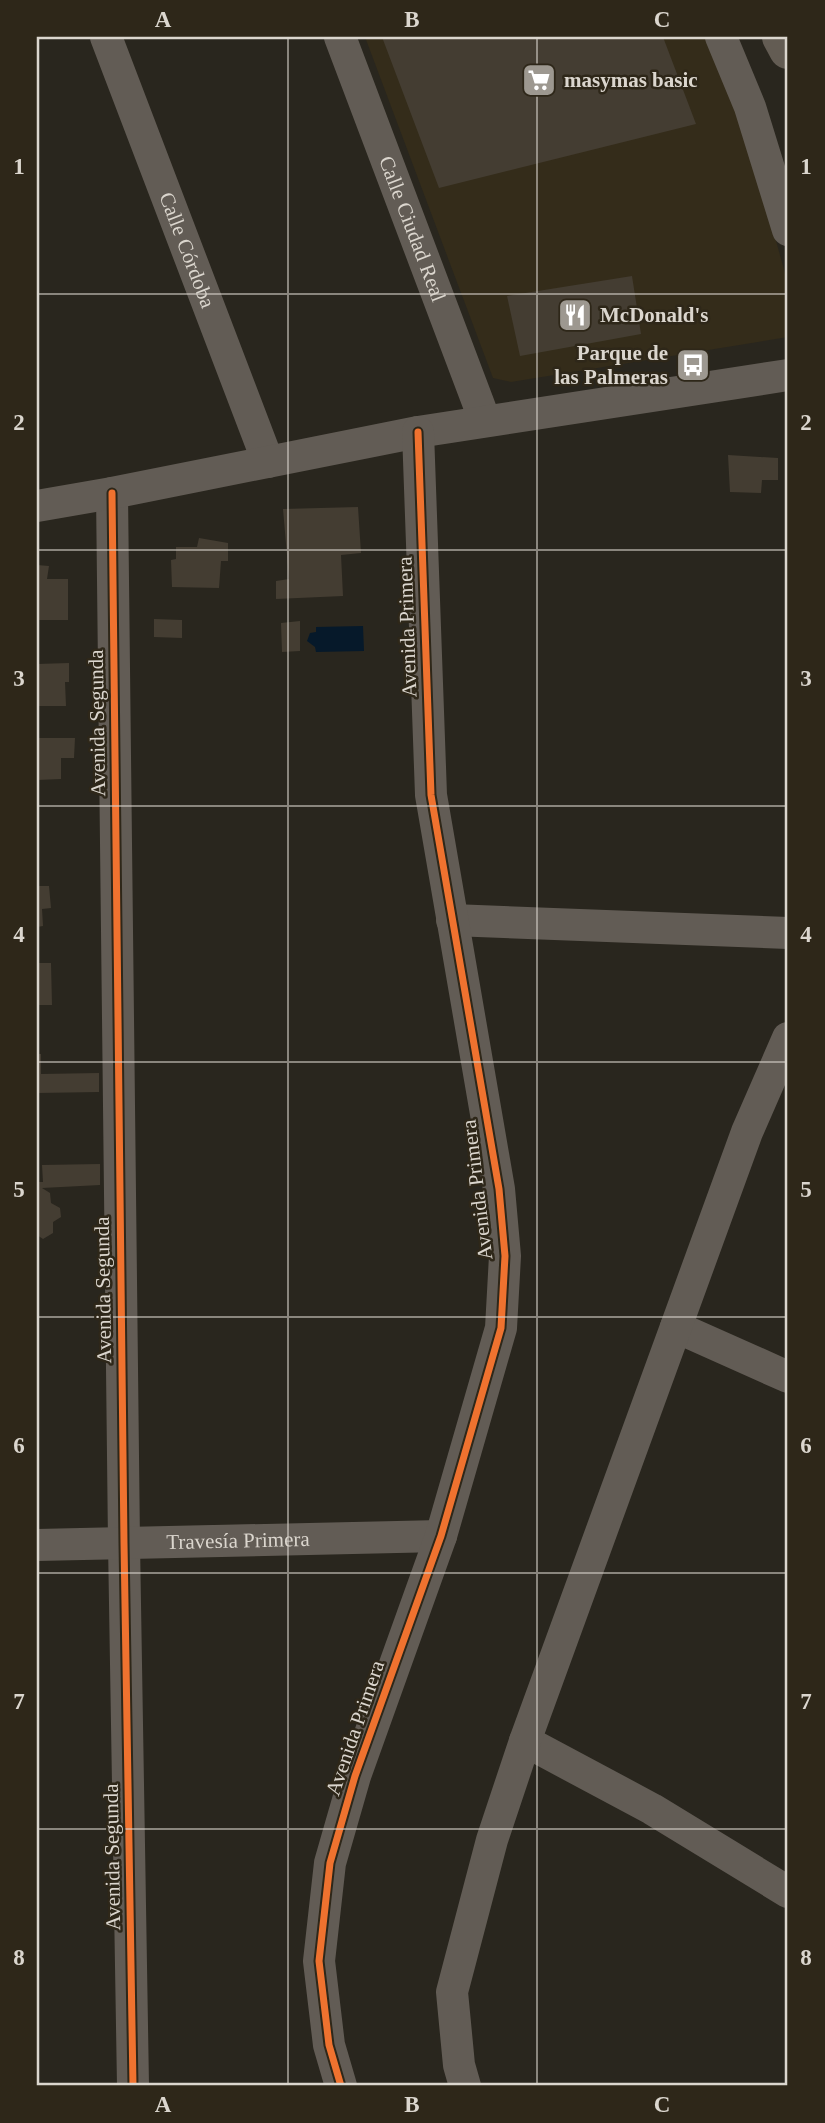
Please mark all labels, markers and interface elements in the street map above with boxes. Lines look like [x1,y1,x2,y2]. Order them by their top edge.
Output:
text: A [155,7,172,32]
text: B [404,7,420,32]
text: C [654,7,670,32]
supermarket icon: masymas basic [520,61,558,99]
place label: masymas basic [564,68,698,92]
street label: Calle Ciudad Real [374,152,451,305]
text: 1 [13,154,25,179]
text: 1 [800,154,812,179]
street label: Calle Córdoba [154,189,220,312]
restaurant icon: McDonald's [556,296,594,334]
place label: McDonald's [600,303,709,327]
place label: Parque de las Palmeras [554,341,668,389]
bus stop icon: Parque de las Palmeras [674,346,712,384]
text: 2 [13,410,25,435]
text: 2 [800,410,812,435]
street label: Avenida Primera [393,555,421,698]
street label: Avenida Segunda [84,649,110,797]
text: 3 [13,666,25,691]
text: 3 [800,666,812,691]
text: 4 [13,922,25,947]
text: 4 [800,922,812,947]
street label: Avenida Primera [456,1118,498,1262]
text: 5 [13,1177,25,1202]
text: 5 [800,1177,812,1202]
street label: Avenida Segunda [90,1216,116,1364]
text: 6 [13,1433,25,1458]
text: 6 [800,1433,812,1458]
street label: Travesía Primera [166,1527,311,1554]
street label: Avenida Primera [321,1657,390,1799]
text: 7 [13,1689,25,1714]
text: 7 [800,1689,812,1714]
street label: Avenida Segunda [99,1783,125,1931]
text: 8 [13,1945,25,1970]
text: 8 [800,1945,812,1970]
text: A [155,2092,172,2117]
text: B [404,2092,420,2117]
text: C [654,2092,670,2117]

